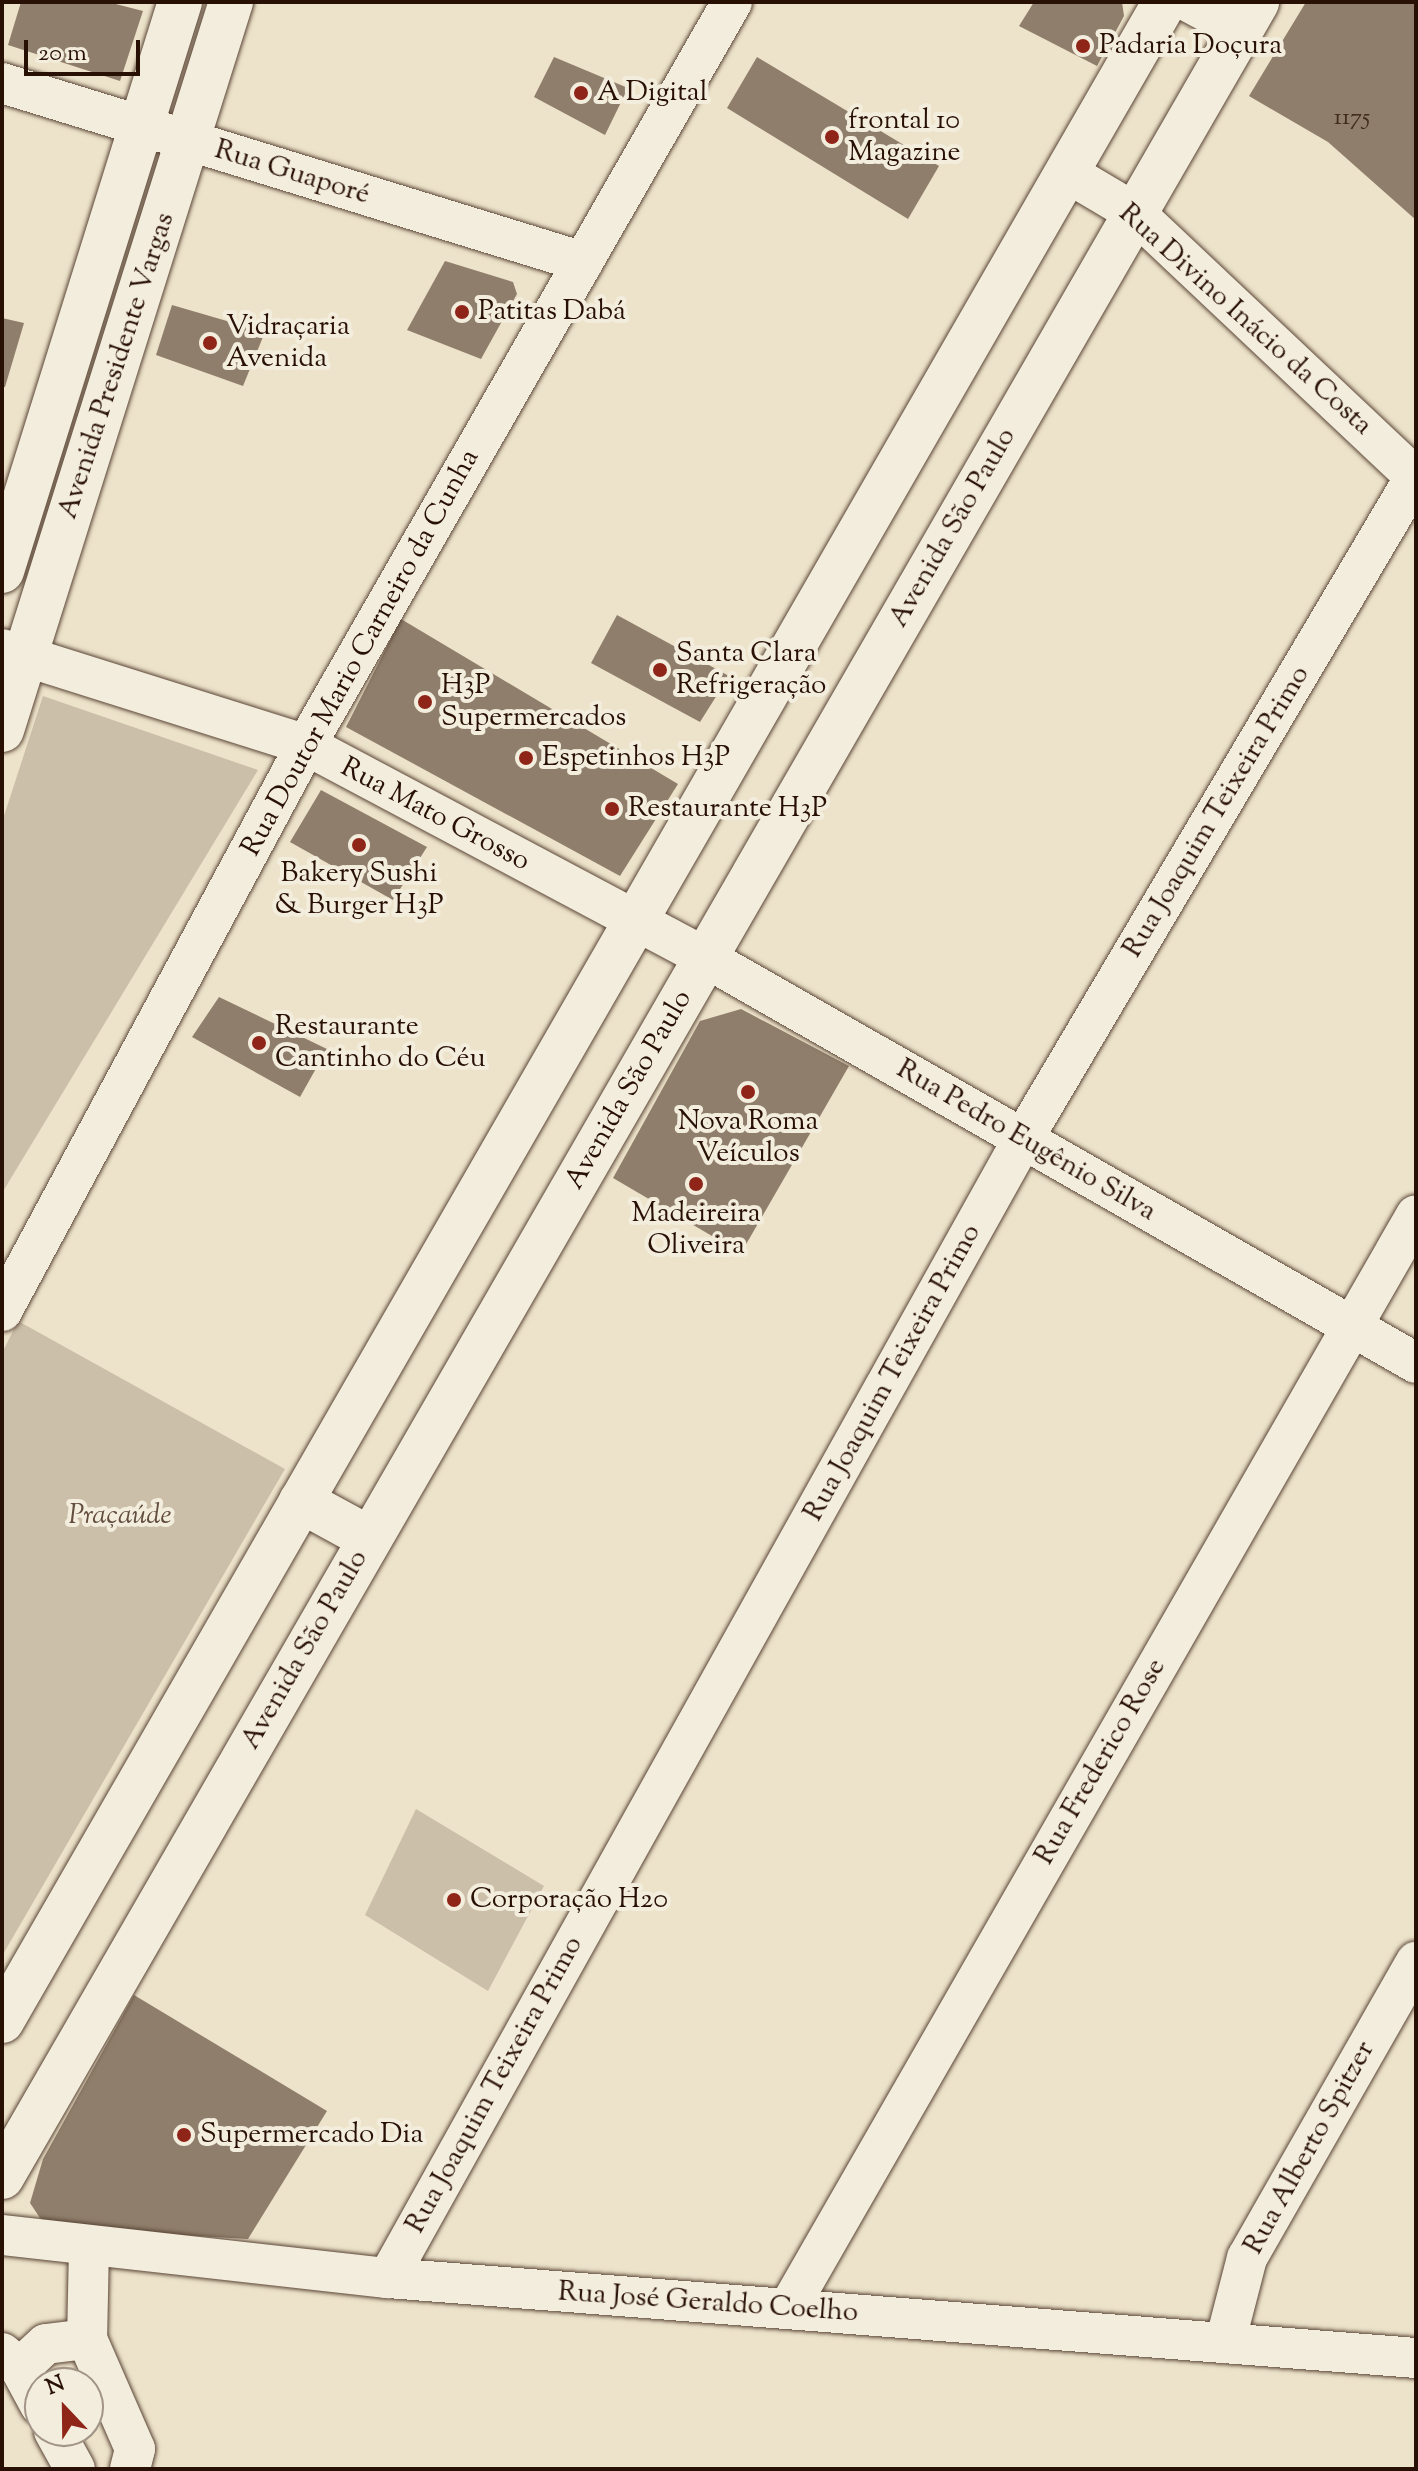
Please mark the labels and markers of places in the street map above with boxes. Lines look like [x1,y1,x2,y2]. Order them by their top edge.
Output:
place label: Padaria Doçura [1099,29,1282,63]
marker: Padaria Doçura [1074,37,1092,55]
place label: A Digital [597,76,707,110]
marker: A Digital [572,84,590,102]
place label: frontal 10 Magazine [848,104,961,170]
marker: frontal 10 Magazine [823,128,841,146]
place label: Patitas Dabá [478,295,626,329]
marker: Patitas Dabá [453,303,471,321]
place label: Vidraçaria Avenida [226,310,350,376]
marker: Vidraçaria Avenida [201,334,219,352]
place label: Santa Clara Refrigeração [676,637,826,703]
marker: Santa Clara Refrigeração [651,661,669,679]
place label: H3P Supermercados [441,669,626,735]
marker: H3P Supermercados [416,693,434,711]
place label: Espetinhos H3P [542,741,730,775]
marker: Espetinhos H3P [517,749,535,767]
place label: Restaurante H3P [628,792,827,826]
marker: Restaurante H3P [603,800,621,818]
marker: Bakery Sushi & Burger H3P [350,836,368,854]
place label: Bakery Sushi & Burger H3P [274,857,444,923]
place label: Restaurante Cantinho do Céu [275,1010,486,1076]
marker: Restaurante Cantinho do Céu [250,1034,268,1052]
marker: Nova Roma Veículos [739,1083,757,1101]
place label: Nova Roma Veículos [678,1105,818,1171]
marker: Madeireira Oliveira [687,1175,705,1193]
place label: Madeireira Oliveira [631,1197,761,1263]
place label: Corporação H20 [470,1883,668,1917]
marker: Corporação H20 [445,1891,463,1909]
place label: Supermercado Dia [200,2118,423,2152]
marker: Supermercado Dia [175,2126,193,2144]

